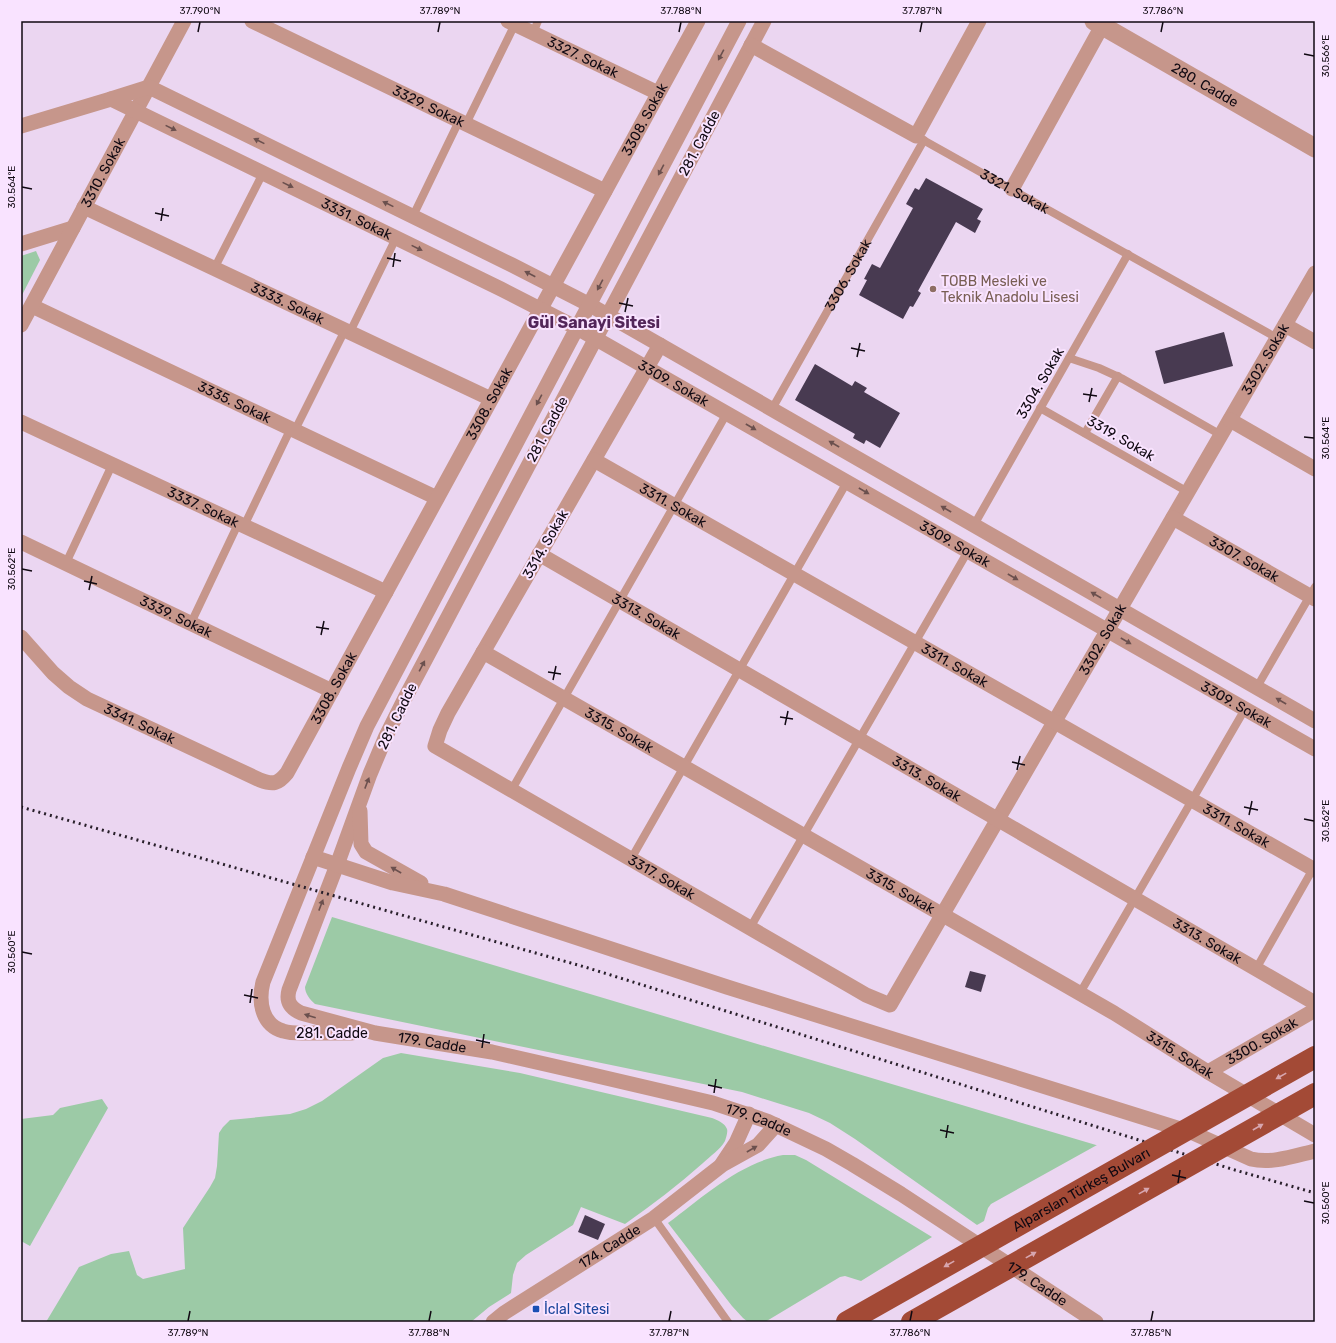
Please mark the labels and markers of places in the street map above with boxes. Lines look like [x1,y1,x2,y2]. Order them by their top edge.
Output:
place label: TOBB Mesleki ve Teknik Anadolu Lisesi [941,273,1079,306]
marker: TOBB Mesleki ve Teknik Anadolu Lisesi [928,284,938,294]
place label: İclal Sitesi [544,1301,609,1318]
marker: İclal Sitesi [531,1304,541,1314]

